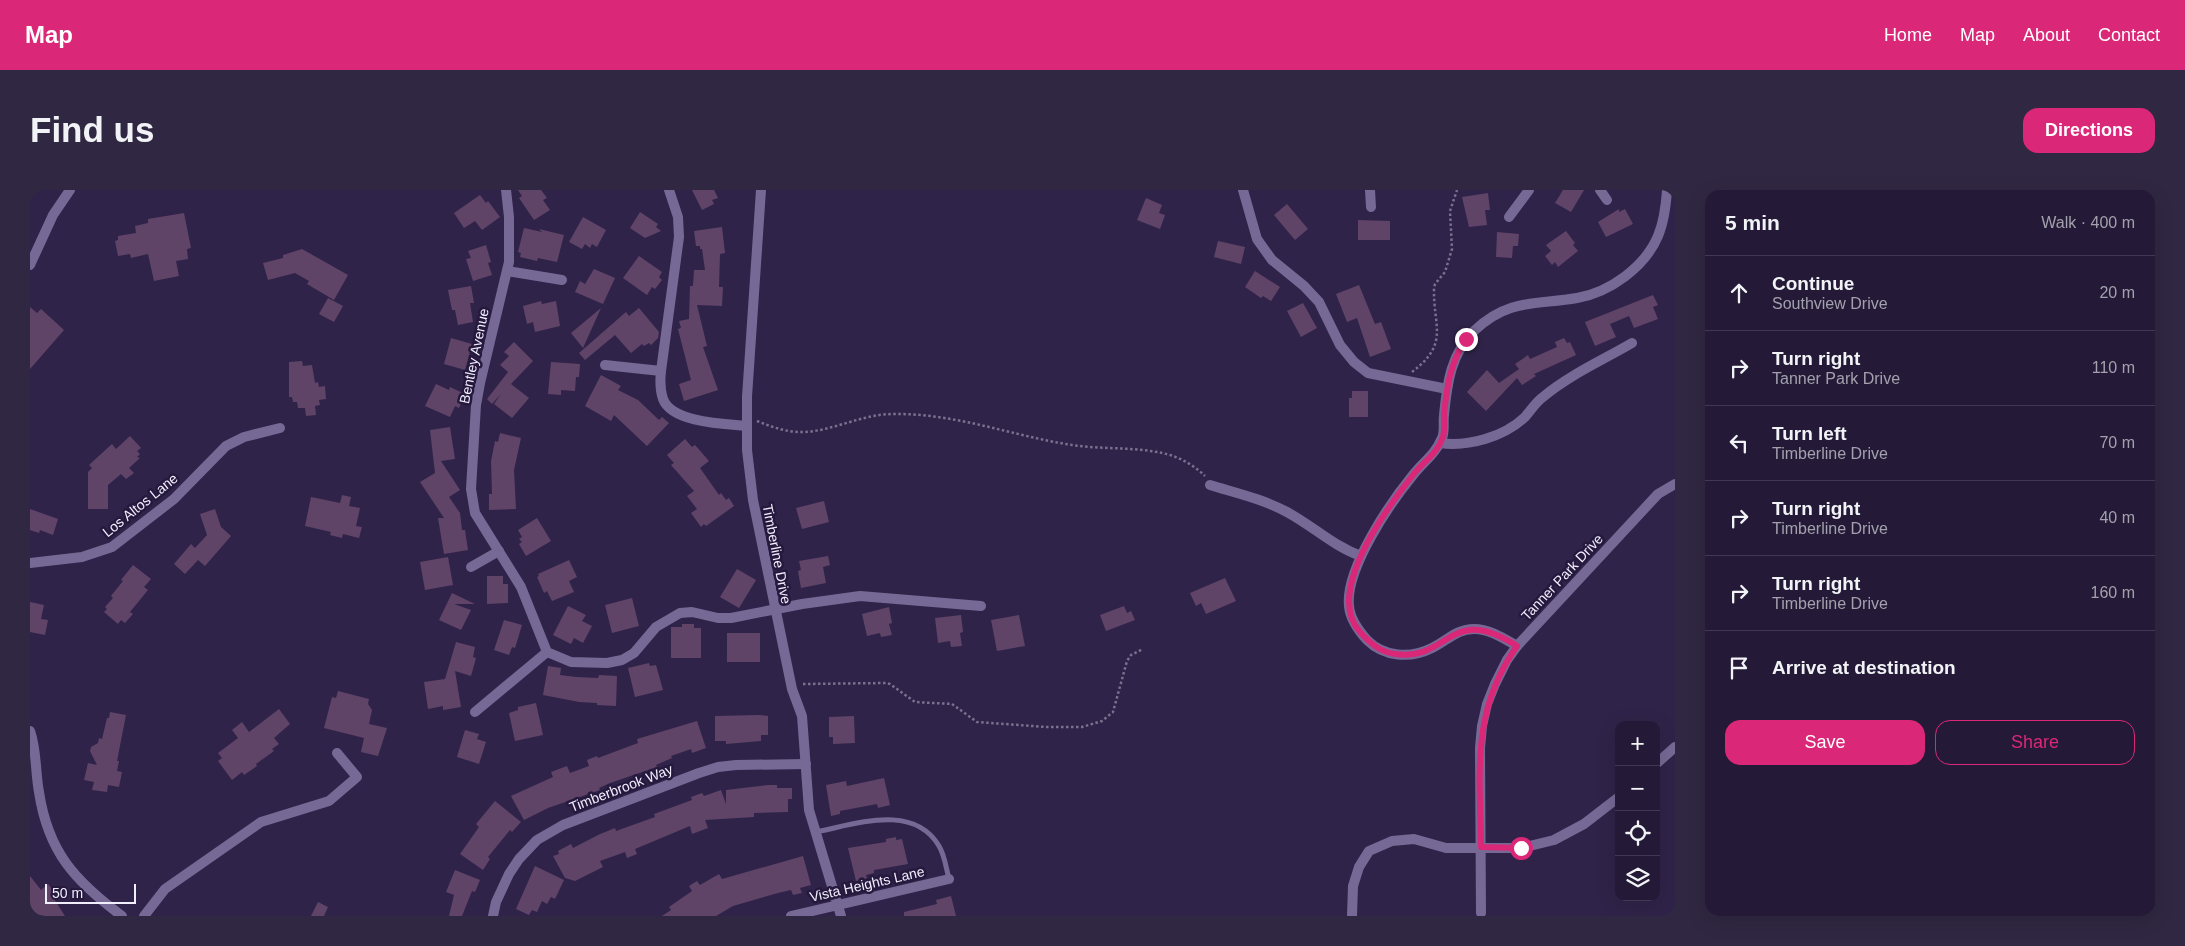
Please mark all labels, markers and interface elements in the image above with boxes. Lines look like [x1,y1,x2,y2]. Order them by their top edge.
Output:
text: Map [25,21,73,48]
text: Home [1884,25,1932,45]
text: Map [1960,25,1995,45]
text: About [2023,25,2070,45]
text: Contact [2098,25,2160,45]
button: Directions [2023,108,2155,153]
text: Find us [30,110,154,149]
text: 5 min [1725,211,1780,234]
text: Walk · 400 m [2041,214,2135,231]
text: Continue [1772,273,1854,294]
icon: ahead [1725,279,1753,307]
text: 20 m [2099,284,2135,301]
text: Southview Drive [1772,295,1888,312]
street label: Bentley Avenue [456,307,492,405]
route end [1455,328,1478,351]
text: Turn right [1772,348,1860,369]
icon: right [1725,354,1753,382]
text: 110 m [2092,359,2135,376]
text: Tanner Park Drive [1772,370,1900,387]
text: Turn left [1772,423,1847,444]
icon: left [1725,429,1753,457]
text: 70 m [2099,434,2135,451]
text: Timberline Drive [1772,445,1888,462]
street label: Los Altos Lane [99,470,181,540]
text: Turn right [1772,498,1860,519]
street label: Timberline Drive [759,503,795,606]
icon: right [1725,504,1753,532]
text: 40 m [2099,509,2135,526]
text: Timberline Drive [1772,520,1888,537]
street label: Tanner Park Drive [1518,530,1606,623]
text: Turn right [1772,573,1860,594]
icon: right [1725,579,1753,607]
text: 160 m [2091,584,2135,601]
text: Timberline Drive [1772,595,1888,612]
icon: arrive [1725,654,1753,682]
text: Arrive at destination [1772,657,1956,678]
button: Save [1725,720,1925,765]
button: Share [1935,720,2135,765]
map controls [1615,721,1660,901]
button: + [1615,721,1660,766]
street label: Timberbrook Way [567,761,675,815]
button: − [1615,766,1660,811]
button: locate [1615,811,1660,856]
route start [1510,837,1533,860]
button: layers [1615,856,1660,901]
street label: Vista Heights Lane [808,863,926,905]
scale bar [45,881,136,904]
text: 50 m [52,885,83,901]

